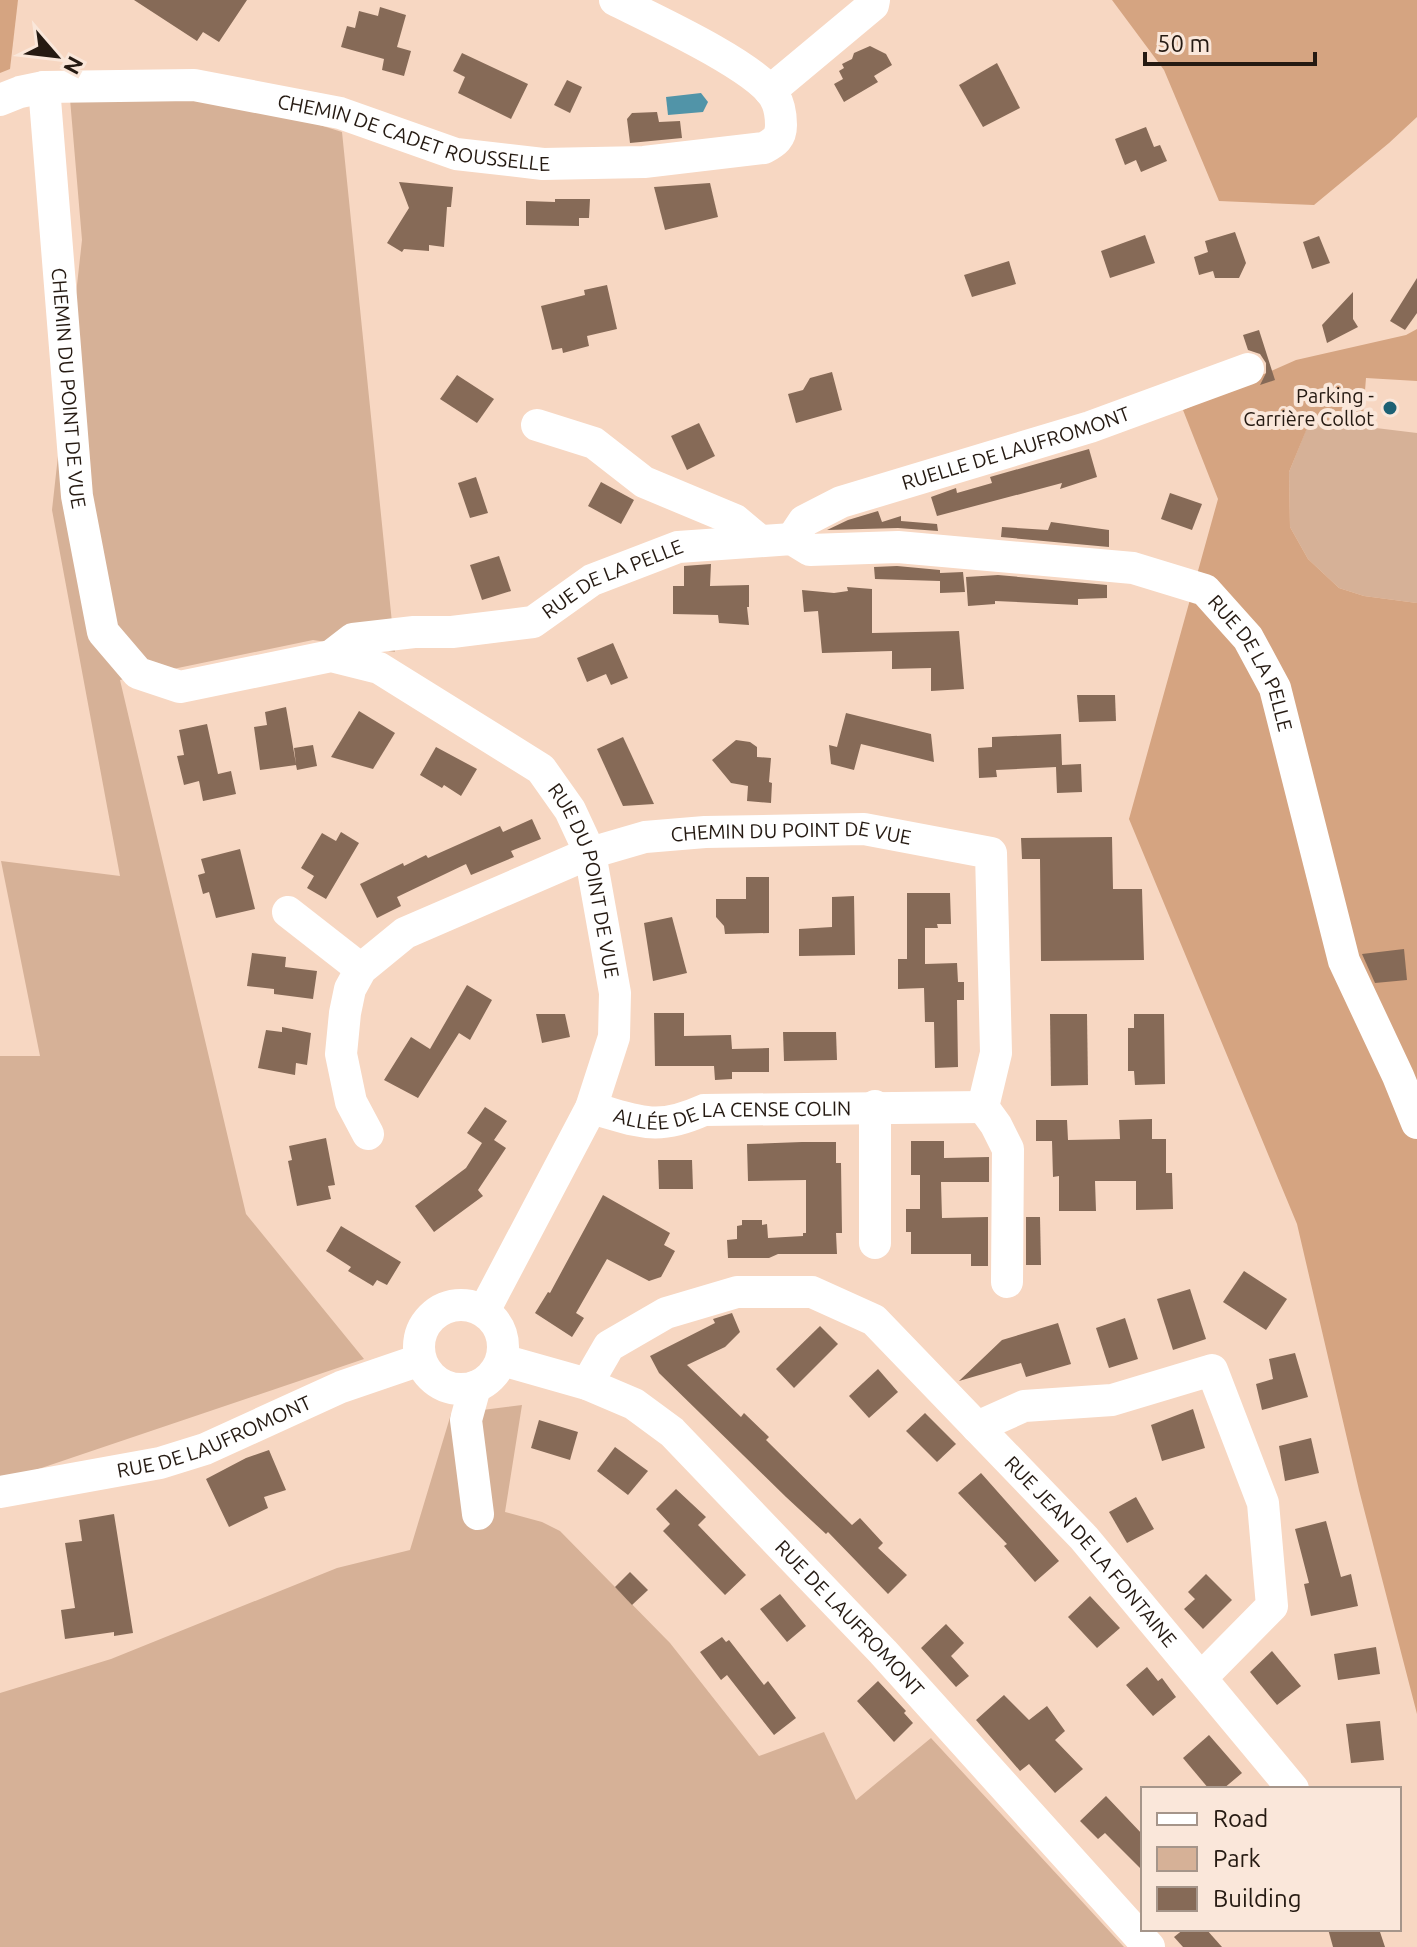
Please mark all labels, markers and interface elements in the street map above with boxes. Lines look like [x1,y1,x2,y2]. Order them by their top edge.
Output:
north arrow [16,16,96,96]
scale bar [1145,16,1315,66]
text: 50 m [1157,30,1210,57]
text: N [59,53,89,79]
street label: CHEMIN DE CADET ROUSSELLE [276,89,550,175]
street label: CHEMIN DU POINT DE VUE [48,267,91,510]
place label: Parking - Carrière Collot [1243,384,1374,430]
marker: Parking - Carrière Collot [1381,399,1399,417]
street label: RUELLE DE LAUFROMONT [899,401,1133,494]
street label: RUE DE LA PELLE [537,534,686,623]
street label: RUE DE LA PELLE [1204,590,1297,734]
street label: RUE DU POINT DE VUE [544,779,624,980]
street label: CHEMIN DU POINT DE VUE [670,816,913,849]
street label: ALLÉE DE LA CENSE COLIN [611,1096,851,1134]
street label: RUE DE LAUFROMONT [115,1390,315,1482]
street label: RUE JEAN DE LA FONTAINE [1000,1451,1182,1651]
street label: RUE DE LAUFROMONT [771,1535,929,1701]
legend [1141,1787,1401,1931]
text: Road [1213,1805,1268,1832]
text: Park [1213,1845,1261,1872]
text: Building [1213,1885,1301,1912]

